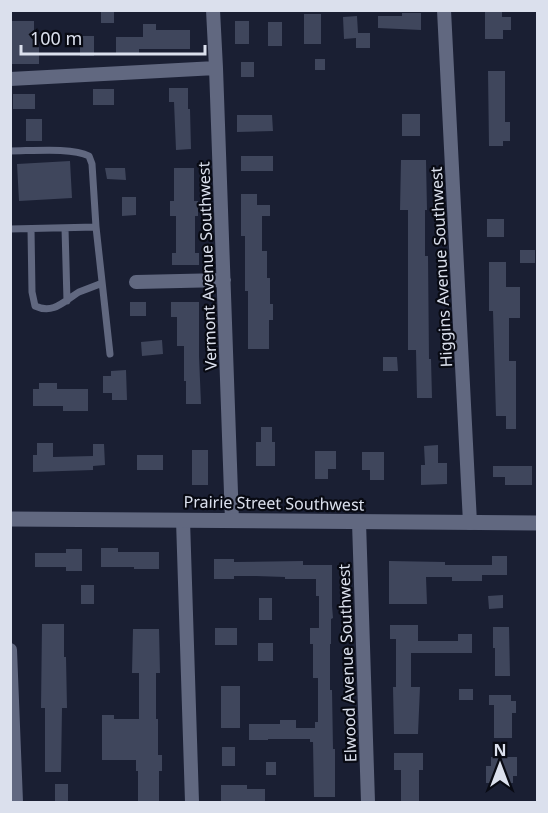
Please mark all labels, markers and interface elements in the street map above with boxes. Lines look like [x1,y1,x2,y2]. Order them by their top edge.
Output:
scale bar [21,18,206,56]
text: 100 m [30,26,82,50]
street label: Vermont Avenue Southwest [192,161,222,371]
street label: Higgins Avenue Southwest [425,166,457,368]
street label: Prairie Street Southwest [183,490,365,516]
street label: Elwood Avenue Southwest [333,563,361,763]
north arrow [470,735,530,795]
text: N [493,739,507,761]

